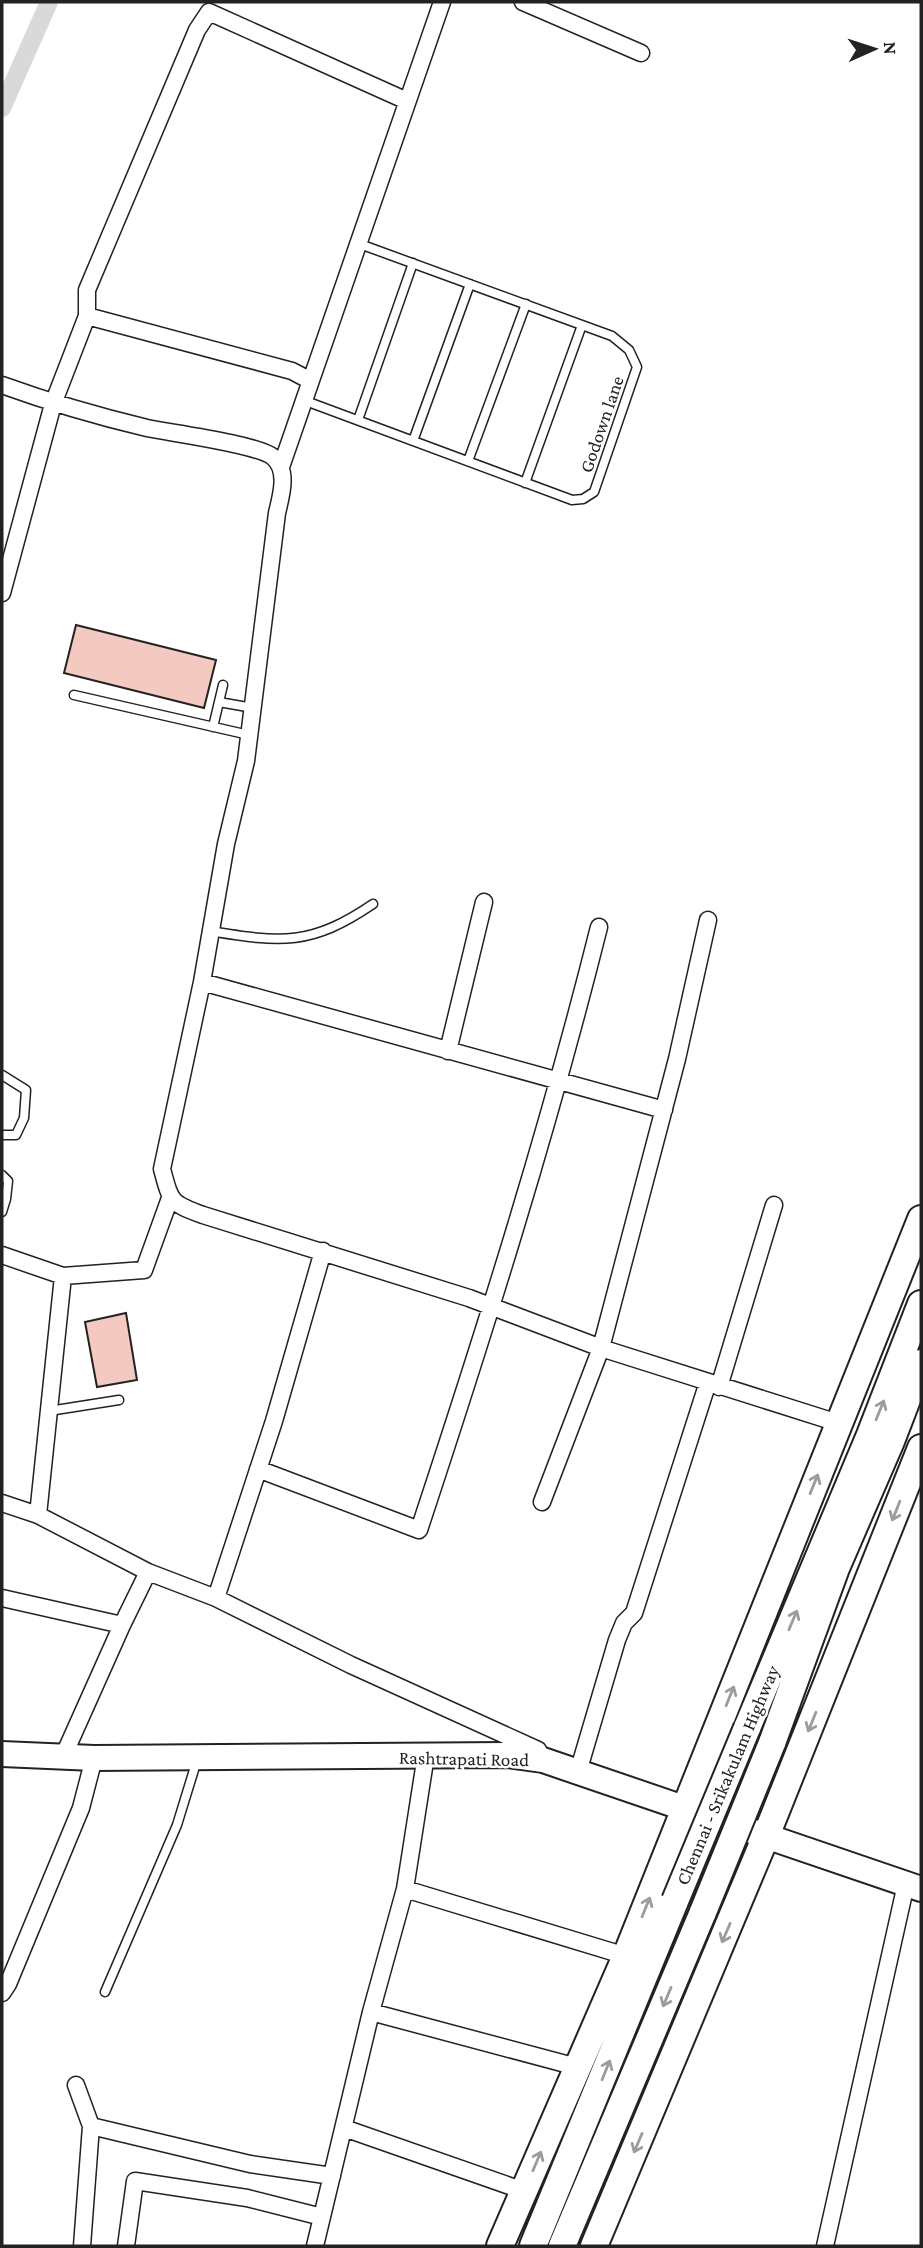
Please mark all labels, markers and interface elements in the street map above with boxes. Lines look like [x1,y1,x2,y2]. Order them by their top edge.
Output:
north arrow [839,14,909,84]
text: N [880,41,901,55]
street label: Godown lane [575,373,628,475]
one-way arrow [874,1399,887,1421]
one-way arrow [808,1474,821,1496]
one-way arrow [888,1500,901,1521]
one-way arrow [787,1610,800,1631]
street label: Chennai - Srikakulam Highway [672,1662,783,1888]
one-way arrow [724,1685,737,1707]
one-way arrow [804,1711,817,1733]
street label: Rashtrapati Road [399,1747,529,1770]
one-way arrow [640,1897,653,1918]
one-way arrow [718,1922,731,1943]
one-way arrow [660,1986,673,2008]
one-way arrow [600,2060,613,2081]
one-way arrow [630,2131,643,2153]
one-way arrow [531,2151,544,2172]

